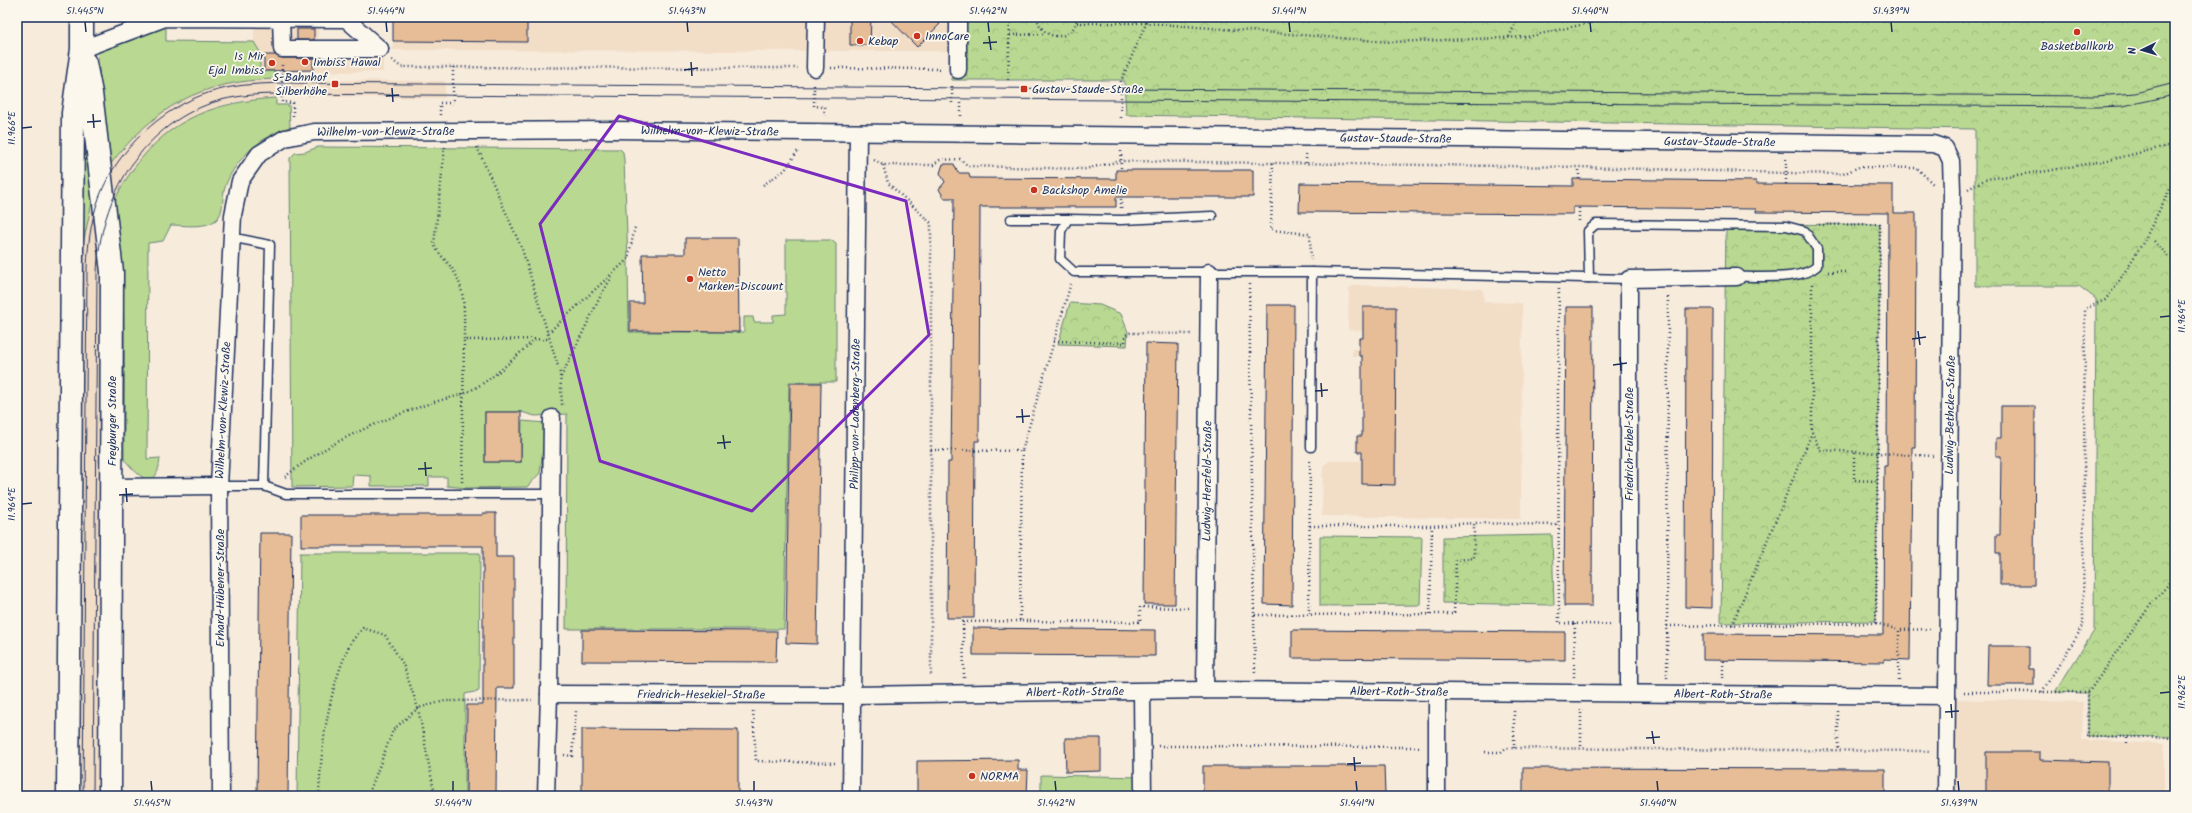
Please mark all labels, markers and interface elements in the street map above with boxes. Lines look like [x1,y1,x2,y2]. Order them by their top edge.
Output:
text: 51.445°N [66,3,104,19]
text: 51.444°N [367,3,405,19]
text: 51.443°N [668,3,706,19]
text: 51.442°N [969,3,1007,19]
text: 51.441°N [1271,3,1307,19]
text: 51.440°N [1571,3,1609,19]
text: 51.439°N [1872,3,1910,19]
place label: InnoCare [925,27,970,46]
marker: Basketballkorb [2072,27,2082,37]
north arrow [2122,30,2162,70]
marker: InnoCare [912,31,922,41]
place label: Kebap [868,32,898,51]
marker: Kebap [855,36,865,46]
place label: Basketballkorb [2040,37,2114,56]
text: N [2124,46,2142,55]
place label: Is Mir Ejal Imbiss [208,47,265,80]
place label: Imbiss Hawal [313,53,381,72]
marker: Imbiss Hawal [300,57,310,67]
marker: Is Mir Ejal Imbiss [267,58,277,68]
place label: S-Bahnhof Silberhöhe [273,68,328,101]
marker: S-Bahnhof Silberhöhe [330,79,340,89]
place label: Gustav-Staude-Straße [1032,80,1144,99]
marker: Gustav-Staude-Straße [1019,84,1029,94]
text: 11.966°E [4,110,20,145]
street label: Wilhelm-von-Klewiz-Straße [641,121,779,142]
street label: Wilhelm-von-Klewiz-Straße [317,122,455,142]
street label: Gustav-Staude-Straße [1340,129,1452,149]
street label: Gustav-Staude-Straße [1664,132,1776,152]
place label: Backshop Amelie [1042,181,1128,200]
marker: Backshop Amelie [1029,185,1039,195]
place label: Netto Marken-Discount [698,263,784,296]
marker: Netto Marken-Discount [685,274,695,284]
text: 11.964°E [2174,298,2190,333]
street label: Philipp-von-Ladenberg-Straße [845,338,866,490]
street label: Wilhelm-von-Klewiz-Straße [210,340,236,479]
street label: Ludwig-Bethcke-Straße [1940,355,1961,475]
street label: Freyburger Straße [103,375,122,466]
street label: Friedrich-Fubel-Straße [1620,386,1639,501]
street label: Ludwig-Herzfeld-Straße [1197,420,1218,541]
text: 11.964°E [4,486,20,521]
street label: Erhard-Hübener-Straße [211,528,230,647]
text: 11.962°E [2174,674,2190,709]
street label: Albert-Roth-Straße [1026,682,1125,703]
street label: Albert-Roth-Straße [1350,682,1449,702]
street label: Friedrich-Hesekiel-Straße [637,685,766,705]
street label: Albert-Roth-Straße [1674,685,1773,705]
place label: NORMA [980,767,1019,786]
marker: NORMA [967,771,977,781]
text: 51.445°N [133,795,171,811]
text: 51.444°N [434,795,472,811]
text: 51.443°N [735,795,773,811]
text: 51.442°N [1037,795,1075,811]
text: 51.441°N [1339,795,1375,811]
text: 51.440°N [1639,795,1677,811]
text: 51.439°N [1940,795,1978,811]

